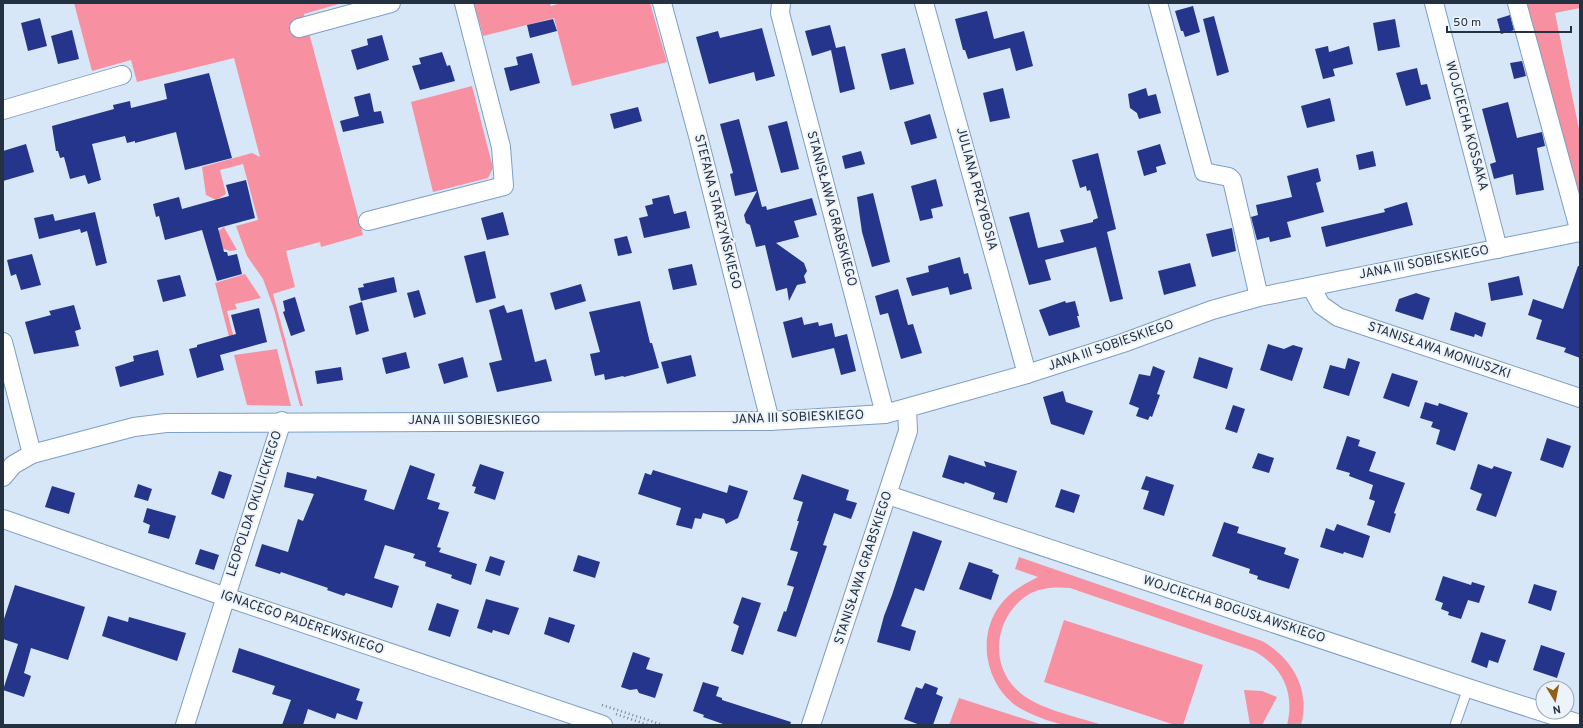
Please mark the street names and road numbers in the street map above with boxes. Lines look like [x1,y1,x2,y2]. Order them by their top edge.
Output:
street label: WOJCIECHA KOSSAKA [1441,59,1491,193]
street label: JULIANA PRZYBOSIA [952,126,1000,252]
street label: STANISŁAWA GRABSKIEGO [803,129,859,289]
street label: STEFANA STARZYŃSKIEGO [690,132,746,291]
street label: JANA III SOBIESKIEGO [1358,243,1490,283]
street label: JANA III SOBIESKIEGO [1046,317,1176,375]
street label: STANISŁAWA MONIUSZKI [1365,319,1513,383]
street label: JANA III SOBIESKIEGO [732,408,864,428]
street label: JANA III SOBIESKIEGO [408,413,540,429]
street label: LEOPOLDA OKULICKIEGO [224,429,286,579]
street label: STANISŁAWA GRABSKIEGO [832,489,896,647]
street label: WOJCIECHA BOGUSŁAWSKIEGO [1141,573,1327,647]
street label: IGNACEGO PADEREWSKIEGO [218,587,386,659]

